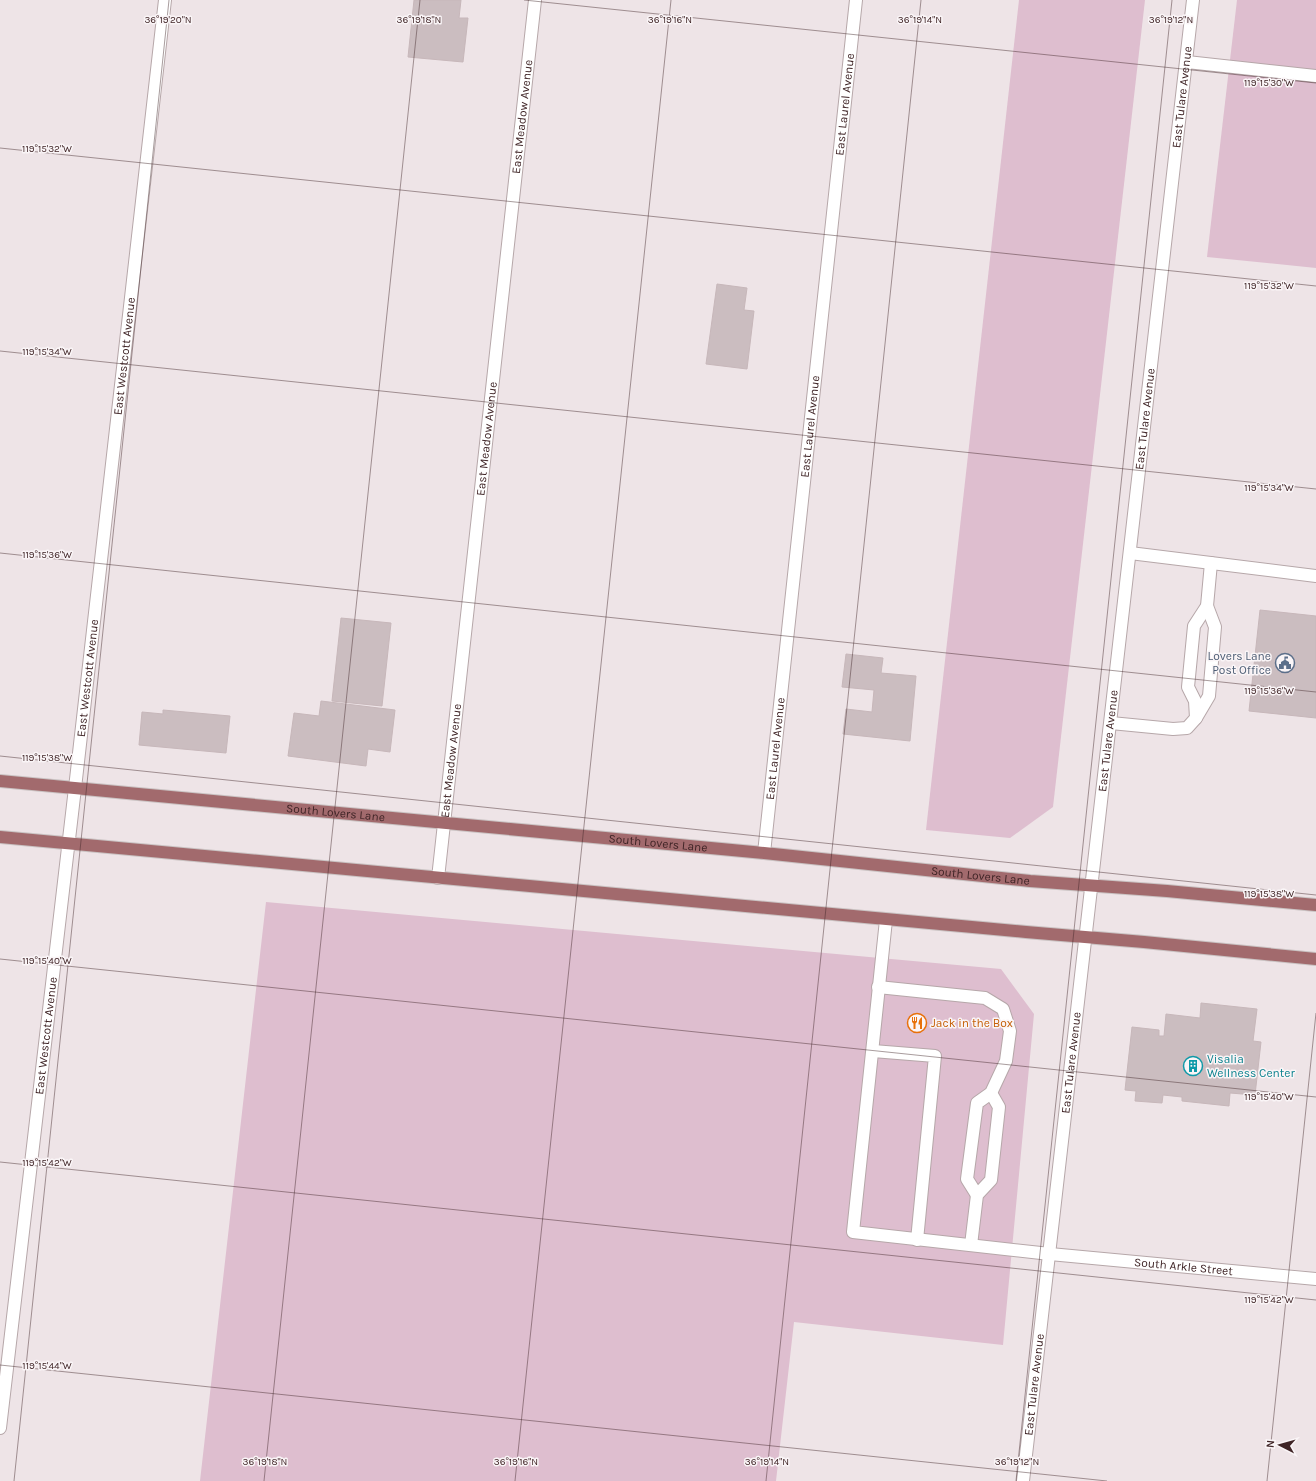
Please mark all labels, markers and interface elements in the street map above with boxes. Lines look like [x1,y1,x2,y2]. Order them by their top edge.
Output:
text: 36°19'20"N [144,14,192,26]
text: 36°19'18"N [397,14,441,26]
text: 36°19'16"N [648,14,692,26]
text: 36°19'14"N [898,14,942,26]
text: 36°19'12"N [1149,14,1193,26]
street label: East Tulare Avenue [1169,45,1195,149]
street label: East Laurel Avenue [832,52,857,156]
street label: East Meadow Avenue [509,59,535,174]
text: 119°15'30"W [1244,77,1294,89]
text: 119°15'32"W [22,143,72,155]
text: 119°15'32"W [1244,280,1294,292]
street label: East Westcott Avenue [111,296,138,416]
text: 119°15'34"W [22,346,72,358]
street label: East Tulare Avenue [1132,367,1158,471]
street label: East Laurel Avenue [798,375,822,478]
street label: East Meadow Avenue [473,381,500,496]
text: 119°15'34"W [1244,482,1294,494]
text: 119°15'36"W [22,549,72,561]
street label: East Westcott Avenue [74,618,101,738]
place label: Lovers Lane Post Office [1208,649,1271,677]
public building icon: Lovers Lane Post Office [1274,652,1296,674]
text: 119°15'36"W [1244,685,1294,697]
street label: East Tulare Avenue [1095,689,1121,793]
street label: East Laurel Avenue [763,697,788,800]
street label: East Meadow Avenue [438,703,464,819]
text: 119°15'38"W [22,752,72,764]
street label: South Lovers Lane [285,801,386,824]
street label: South Lovers Lane [608,831,708,855]
street label: South Lovers Lane [930,864,1031,888]
text: 119°15'38"W [1244,888,1294,900]
text: 119°15'40"W [22,955,72,967]
street label: East Westcott Avenue [32,976,60,1095]
street label: East Tulare Avenue [1058,1011,1084,1114]
restaurant icon: Jack in the Box [906,1012,928,1034]
place label: Jack in the Box [931,1016,1013,1030]
place label: Visalia Wellness Center [1207,1052,1296,1080]
building icon: Visalia Wellness Center [1182,1055,1204,1077]
text: 119°15'40"W [1244,1091,1294,1103]
text: 119°15'42"W [22,1157,72,1169]
street label: South Arkle Street [1133,1255,1234,1278]
text: 119°15'42"W [1244,1294,1294,1306]
street label: East Tulare Avenue [1021,1333,1047,1436]
text: 119°15'44"W [22,1360,72,1372]
north arrow [1260,1425,1300,1465]
text: N [1264,1439,1277,1449]
text: 36°19'18"N [243,1456,287,1468]
text: 36°19'16"N [494,1456,538,1468]
text: 36°19'14"N [745,1456,789,1468]
text: 36°19'12"N [995,1456,1039,1468]

